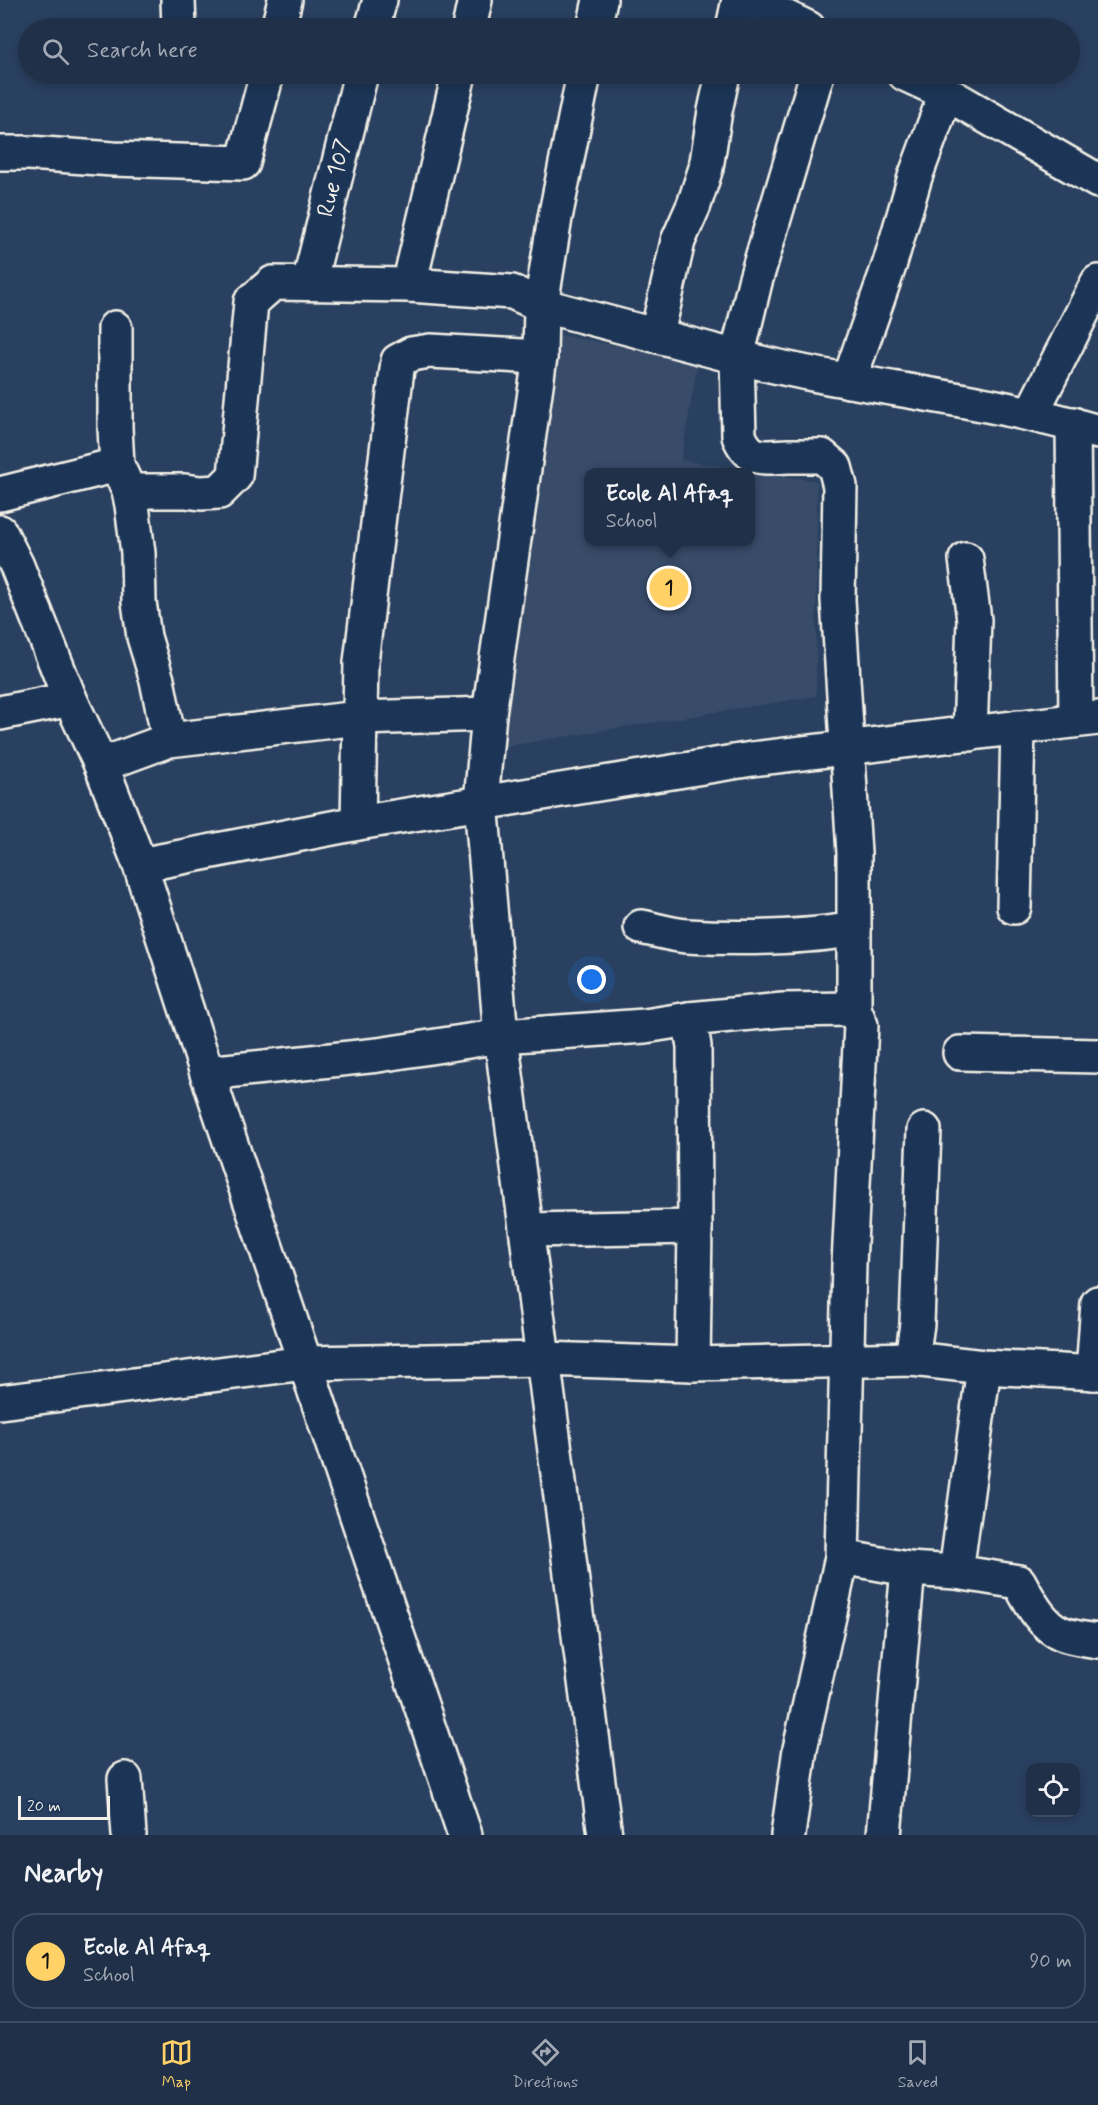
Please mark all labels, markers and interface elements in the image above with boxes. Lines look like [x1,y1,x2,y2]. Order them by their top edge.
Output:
search box [18,18,1080,84]
icon: search [39,35,72,68]
text: Search here [87,37,198,65]
street label: Rue 107 [310,135,360,221]
popup [584,468,755,546]
text: Ecole Al Afaq [606,480,733,508]
text: School [606,508,658,535]
pin: 1 [650,566,688,610]
your location [577,965,606,994]
map controls [1026,1763,1080,1817]
button: locate [1026,1763,1080,1817]
scale bar [18,1793,110,1820]
text: 20 m [27,1796,61,1817]
text: Nearby [24,1857,103,1891]
text: Ecole Al Afaq [83,1934,211,1962]
text: 1 [41,1948,50,1975]
text: 90 m [1029,1948,1072,1975]
text: School [83,1962,135,1989]
tab: Map [160,2036,193,2093]
tab: Directions [512,2036,578,2093]
tab: Saved [898,2036,938,2093]

